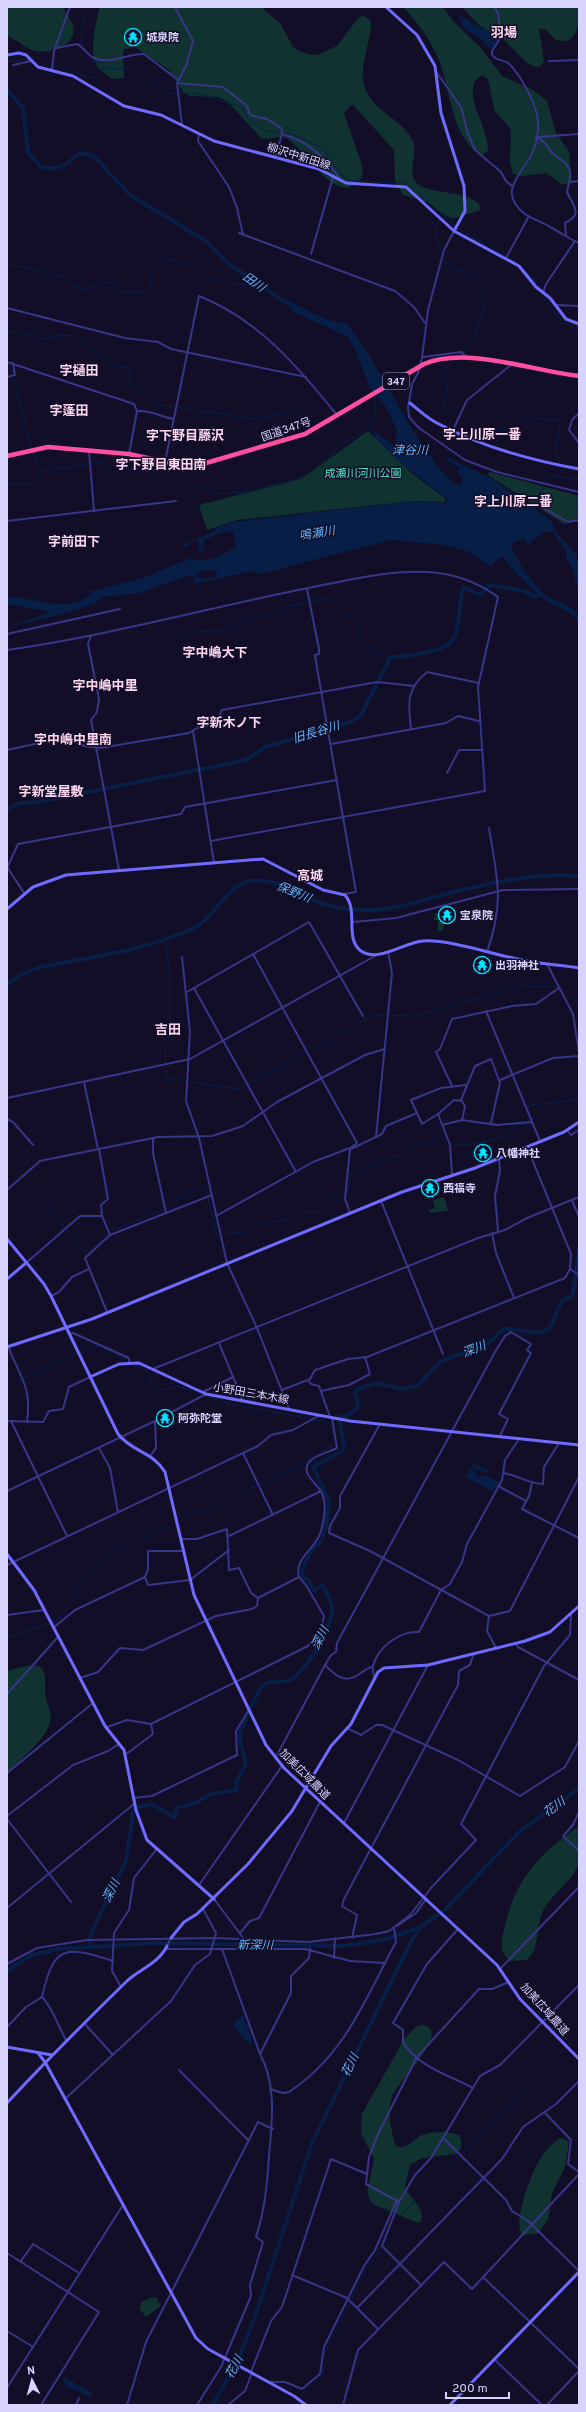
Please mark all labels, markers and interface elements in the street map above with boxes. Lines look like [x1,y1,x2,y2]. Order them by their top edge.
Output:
district label: 羽場 [491,26,517,42]
temple icon: 城泉院 [123,27,143,47]
place label: 城泉院 [146,31,179,45]
street label: 柳沢中新田線 [265,141,332,173]
water label: 田川 [239,269,269,297]
district label: 字樋田 [59,363,99,380]
road number: 347 [383,373,409,389]
district label: 字蓬田 [49,404,89,420]
street label: 国道347号 [259,415,313,445]
district label: 字上川原一番 [443,427,521,444]
district label: 字下野目藤沢 [146,428,224,445]
water label: 津谷川 [392,443,430,459]
district label: 字下野目東田南 [115,457,207,474]
park label: 成瀬川河川公園 [325,467,402,481]
district label: 字上川原二番 [474,494,552,511]
water label: 鳴瀬川 [298,523,338,545]
district label: 字前田下 [48,534,100,551]
district label: 字中嶋大下 [182,645,248,662]
district label: 字中嶋中里 [72,678,138,695]
district label: 字新木ノ下 [196,716,262,732]
water label: 旧長谷川 [291,718,343,748]
district label: 字中嶋中里南 [34,732,112,749]
district label: 字新堂屋敷 [18,784,84,801]
district label: 高城 [297,868,323,885]
water label: 保野川 [274,879,315,908]
temple icon: 宝泉院 [437,905,457,925]
place label: 宝泉院 [460,909,493,923]
temple icon: 出羽神社 [472,955,492,975]
place label: 出羽神社 [495,959,539,973]
district label: 吉田 [155,1023,181,1039]
temple icon: 八幡神社 [473,1143,493,1163]
place label: 八幡神社 [496,1147,540,1161]
temple icon: 西福寺 [420,1178,440,1198]
place label: 西福寺 [443,1182,476,1196]
water label: 深川 [460,1337,490,1362]
street label: 小野田三本木線 [212,1380,290,1408]
temple icon: 阿弥陀堂 [155,1408,175,1428]
place label: 阿弥陀堂 [178,1412,222,1426]
water label: 深川 [308,1622,334,1653]
street label: 加美広域農道 [276,1746,333,1803]
water label: 花川 [540,1793,571,1821]
water label: 深川 [99,1875,125,1906]
water label: 新深川 [237,1938,275,1954]
street label: 加美広域農道 [517,1980,572,2039]
water label: 花川 [338,2049,364,2080]
water label: 花川 [222,2351,249,2382]
north arrow [12,2360,52,2400]
text: N [26,2364,36,2378]
scale bar [446,2374,509,2400]
text: 200 m [452,2381,488,2397]

